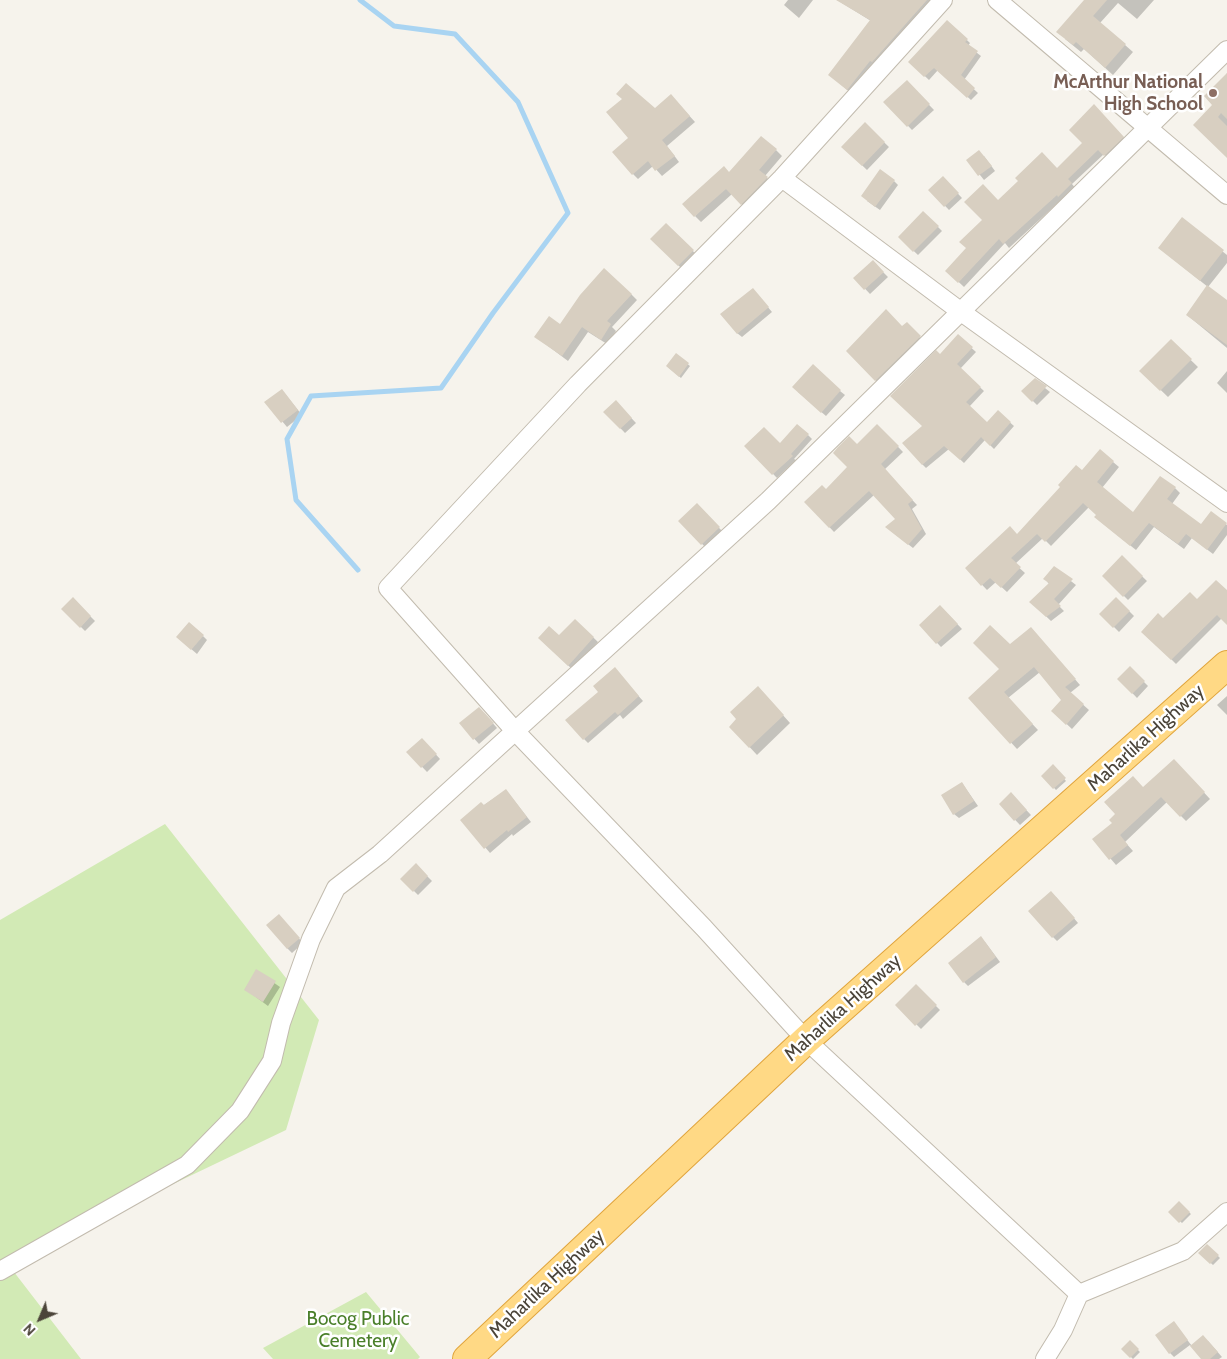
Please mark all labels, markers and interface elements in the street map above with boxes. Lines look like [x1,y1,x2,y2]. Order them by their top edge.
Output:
place label: McArthur National High School [1053,71,1203,115]
marker: McArthur National High School [1207,87,1219,99]
street label: Maharlika Highway [1083,680,1209,796]
street label: Maharlika Highway [780,950,906,1066]
street label: Maharlika Highway [485,1225,609,1343]
north arrow [15,1294,65,1344]
park label: Bocog Public Cemetery [307,1308,409,1352]
text: N [20,1320,39,1339]

